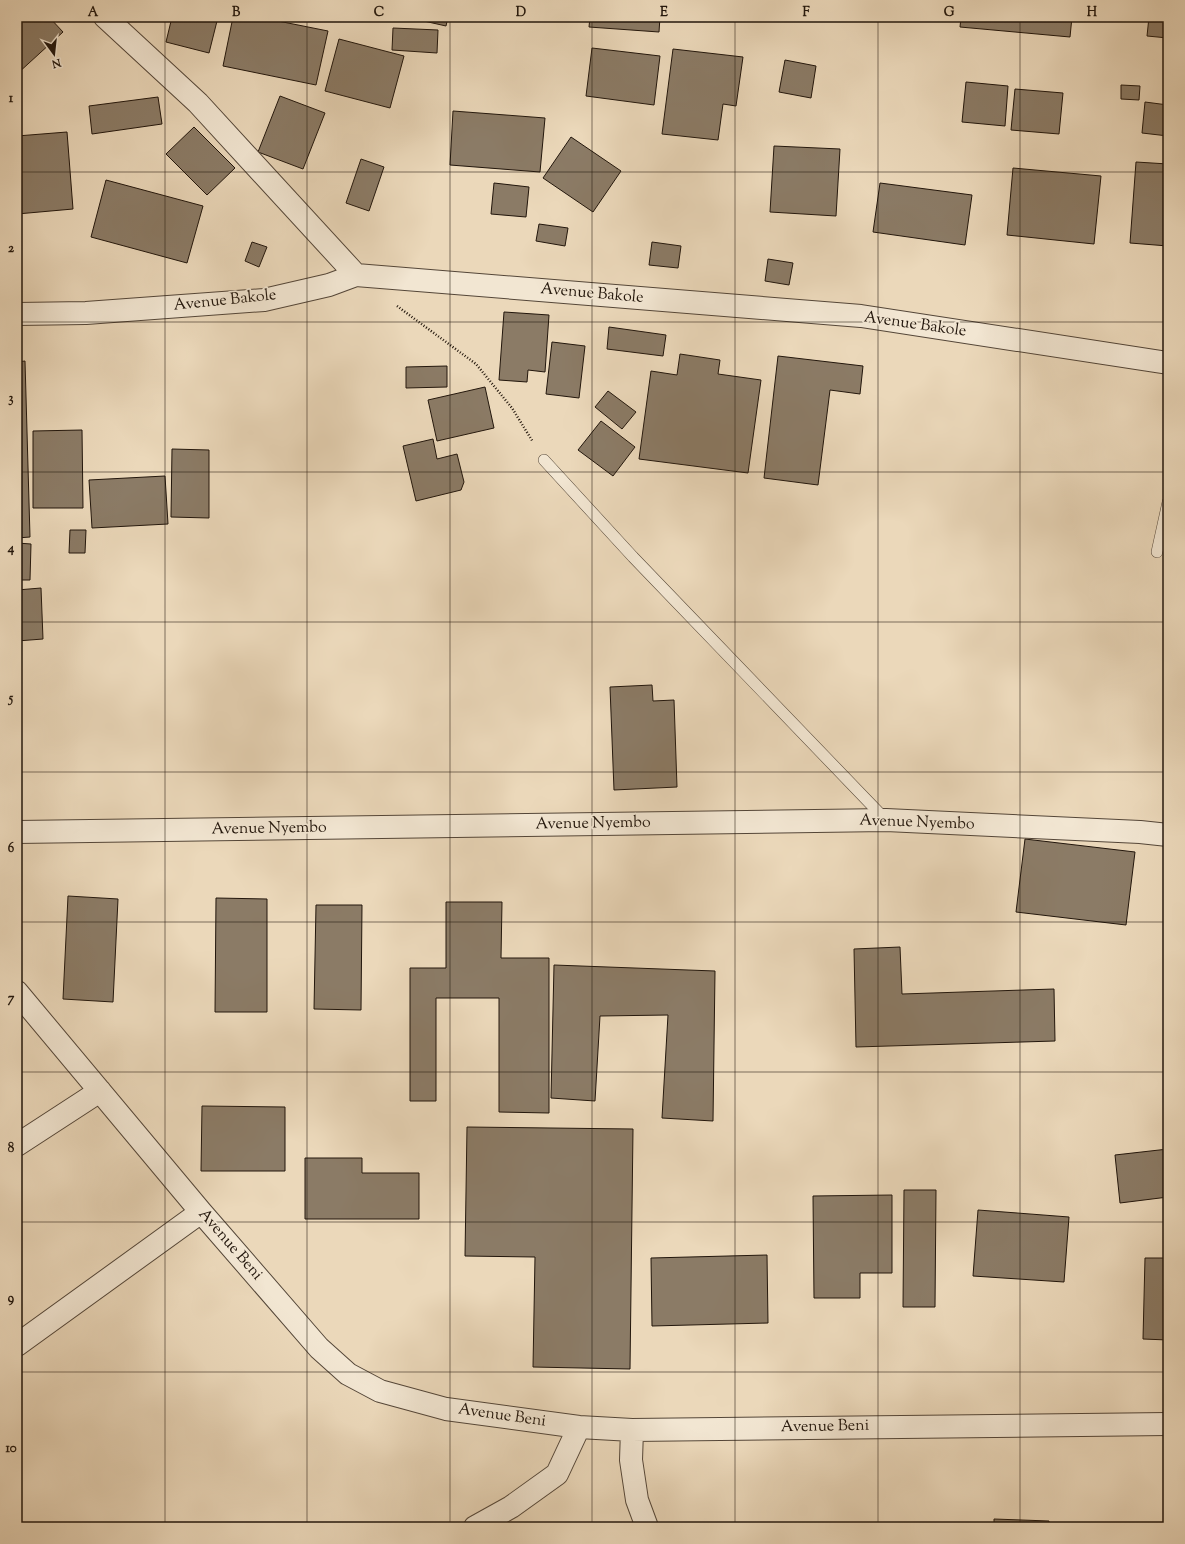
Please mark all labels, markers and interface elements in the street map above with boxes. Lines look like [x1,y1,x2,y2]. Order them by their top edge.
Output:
text: A [88,4,99,22]
text: B [232,4,241,22]
text: C [374,4,384,22]
text: D [516,4,526,22]
text: E [660,4,668,22]
text: F [802,4,810,22]
text: G [944,4,955,22]
text: H [1087,4,1098,22]
north arrow [34,34,74,74]
text: N [50,54,64,72]
text: 1 [9,90,14,108]
text: 2 [8,240,15,258]
street label: Avenue Bakole [540,278,644,310]
street label: Avenue Bakole [172,284,278,318]
street label: Avenue Bakole [862,306,968,344]
text: 3 [8,390,14,408]
text: 4 [7,540,15,558]
text: 5 [8,690,14,708]
street label: Avenue Nyembo [859,809,975,837]
street label: Avenue Nyembo [535,811,651,837]
street label: Avenue Nyembo [211,816,327,842]
text: 6 [8,840,15,858]
text: 7 [8,990,15,1008]
text: 8 [8,1140,15,1158]
street label: Avenue Beni [192,1204,268,1286]
text: 9 [8,1290,15,1308]
street label: Avenue Beni [457,1398,548,1434]
street label: Avenue Beni [781,1415,870,1439]
text: 10 [5,1440,17,1458]

